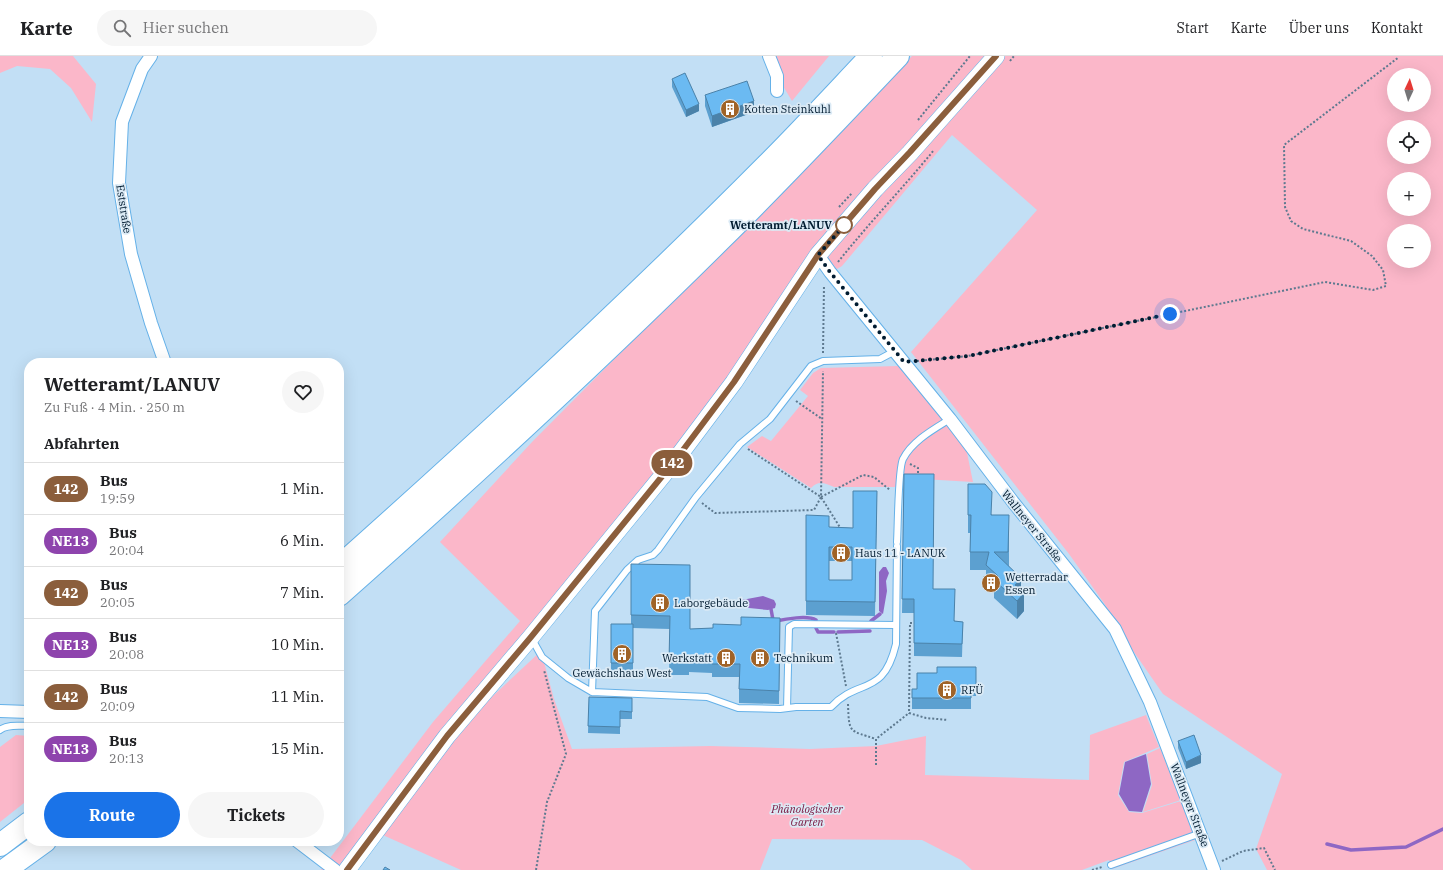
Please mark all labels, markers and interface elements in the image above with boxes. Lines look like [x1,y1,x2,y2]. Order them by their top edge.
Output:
search box [97,10,377,46]
text: Karte [20,16,73,40]
icon: search [111,17,133,39]
text: Hier suchen [143,18,229,37]
text: Start [1177,19,1209,37]
text: Karte [1231,19,1267,37]
text: Über uns [1289,19,1349,37]
text: Kontakt [1371,19,1423,37]
north arrow [1387,68,1431,112]
map controls [1387,68,1431,268]
building icon: Kotten Steinkuhl [719,98,741,120]
place label: Kotten Steinkuhl [744,102,831,116]
button: locate [1387,120,1431,164]
button: + [1387,172,1431,216]
street label: Eststraße [113,184,135,235]
marker: Wetteramt/LANUV [835,216,853,234]
place label: Wetteramt/LANUV [730,218,832,232]
button: − [1387,224,1431,268]
your location [1160,304,1180,324]
button: heart [282,371,324,413]
text: Wetteramt/LANUV [44,372,220,396]
text: Zu Fuß · 4 Min. · 250 m [44,399,185,416]
text: Abfahrten [44,434,119,453]
line badge: 142 [649,450,695,476]
text: 142 [659,454,685,472]
text: Bus [100,471,128,490]
text: 1 Min. [280,479,324,498]
text: 142 [53,480,79,498]
street label: Wallneyer Straße [999,487,1065,565]
text: 19:59 [100,490,135,507]
text: Bus [109,523,137,542]
text: 6 Min. [280,531,324,550]
text: NE13 [52,532,89,550]
text: 20:04 [109,542,144,559]
building icon: Haus 11 - LANUK [830,542,852,564]
place label: Haus 11 - LANUK [855,546,946,560]
place label: Wetterradar Essen [1005,570,1068,597]
building icon: Wetterradar Essen [980,572,1002,594]
text: Bus [100,575,128,594]
text: 7 Min. [280,583,324,602]
text: 142 [53,584,79,602]
building icon: Laborgebäude [649,592,671,614]
text: 20:05 [100,594,135,611]
place label: Laborgebäude [674,596,748,610]
text: Bus [109,627,137,646]
text: 10 Min. [271,635,324,654]
text: NE13 [52,636,89,654]
building icon: Gewächshaus West [611,643,633,665]
text: 20:08 [109,646,144,663]
building icon: Werkstatt [715,647,737,669]
building icon: Technikum [749,647,771,669]
place label: Werkstatt [662,651,712,665]
place label: Technikum [774,651,834,665]
place label: Gewächshaus West [573,666,672,680]
text: Bus [100,679,128,698]
building icon: RFÜ [936,679,958,701]
place label: RFÜ [961,683,983,697]
text: 11 Min. [271,687,324,706]
text: 142 [53,688,79,706]
text: 20:09 [100,698,135,715]
text: Bus [109,731,137,750]
text: 15 Min. [271,739,324,758]
text: NE13 [52,740,89,758]
text: 20:13 [109,750,144,767]
street label: Wallneyer Straße [1168,761,1212,849]
button: Route [44,792,180,838]
button: Tickets [188,792,324,838]
park label: Phänologischer Garten [770,802,844,829]

